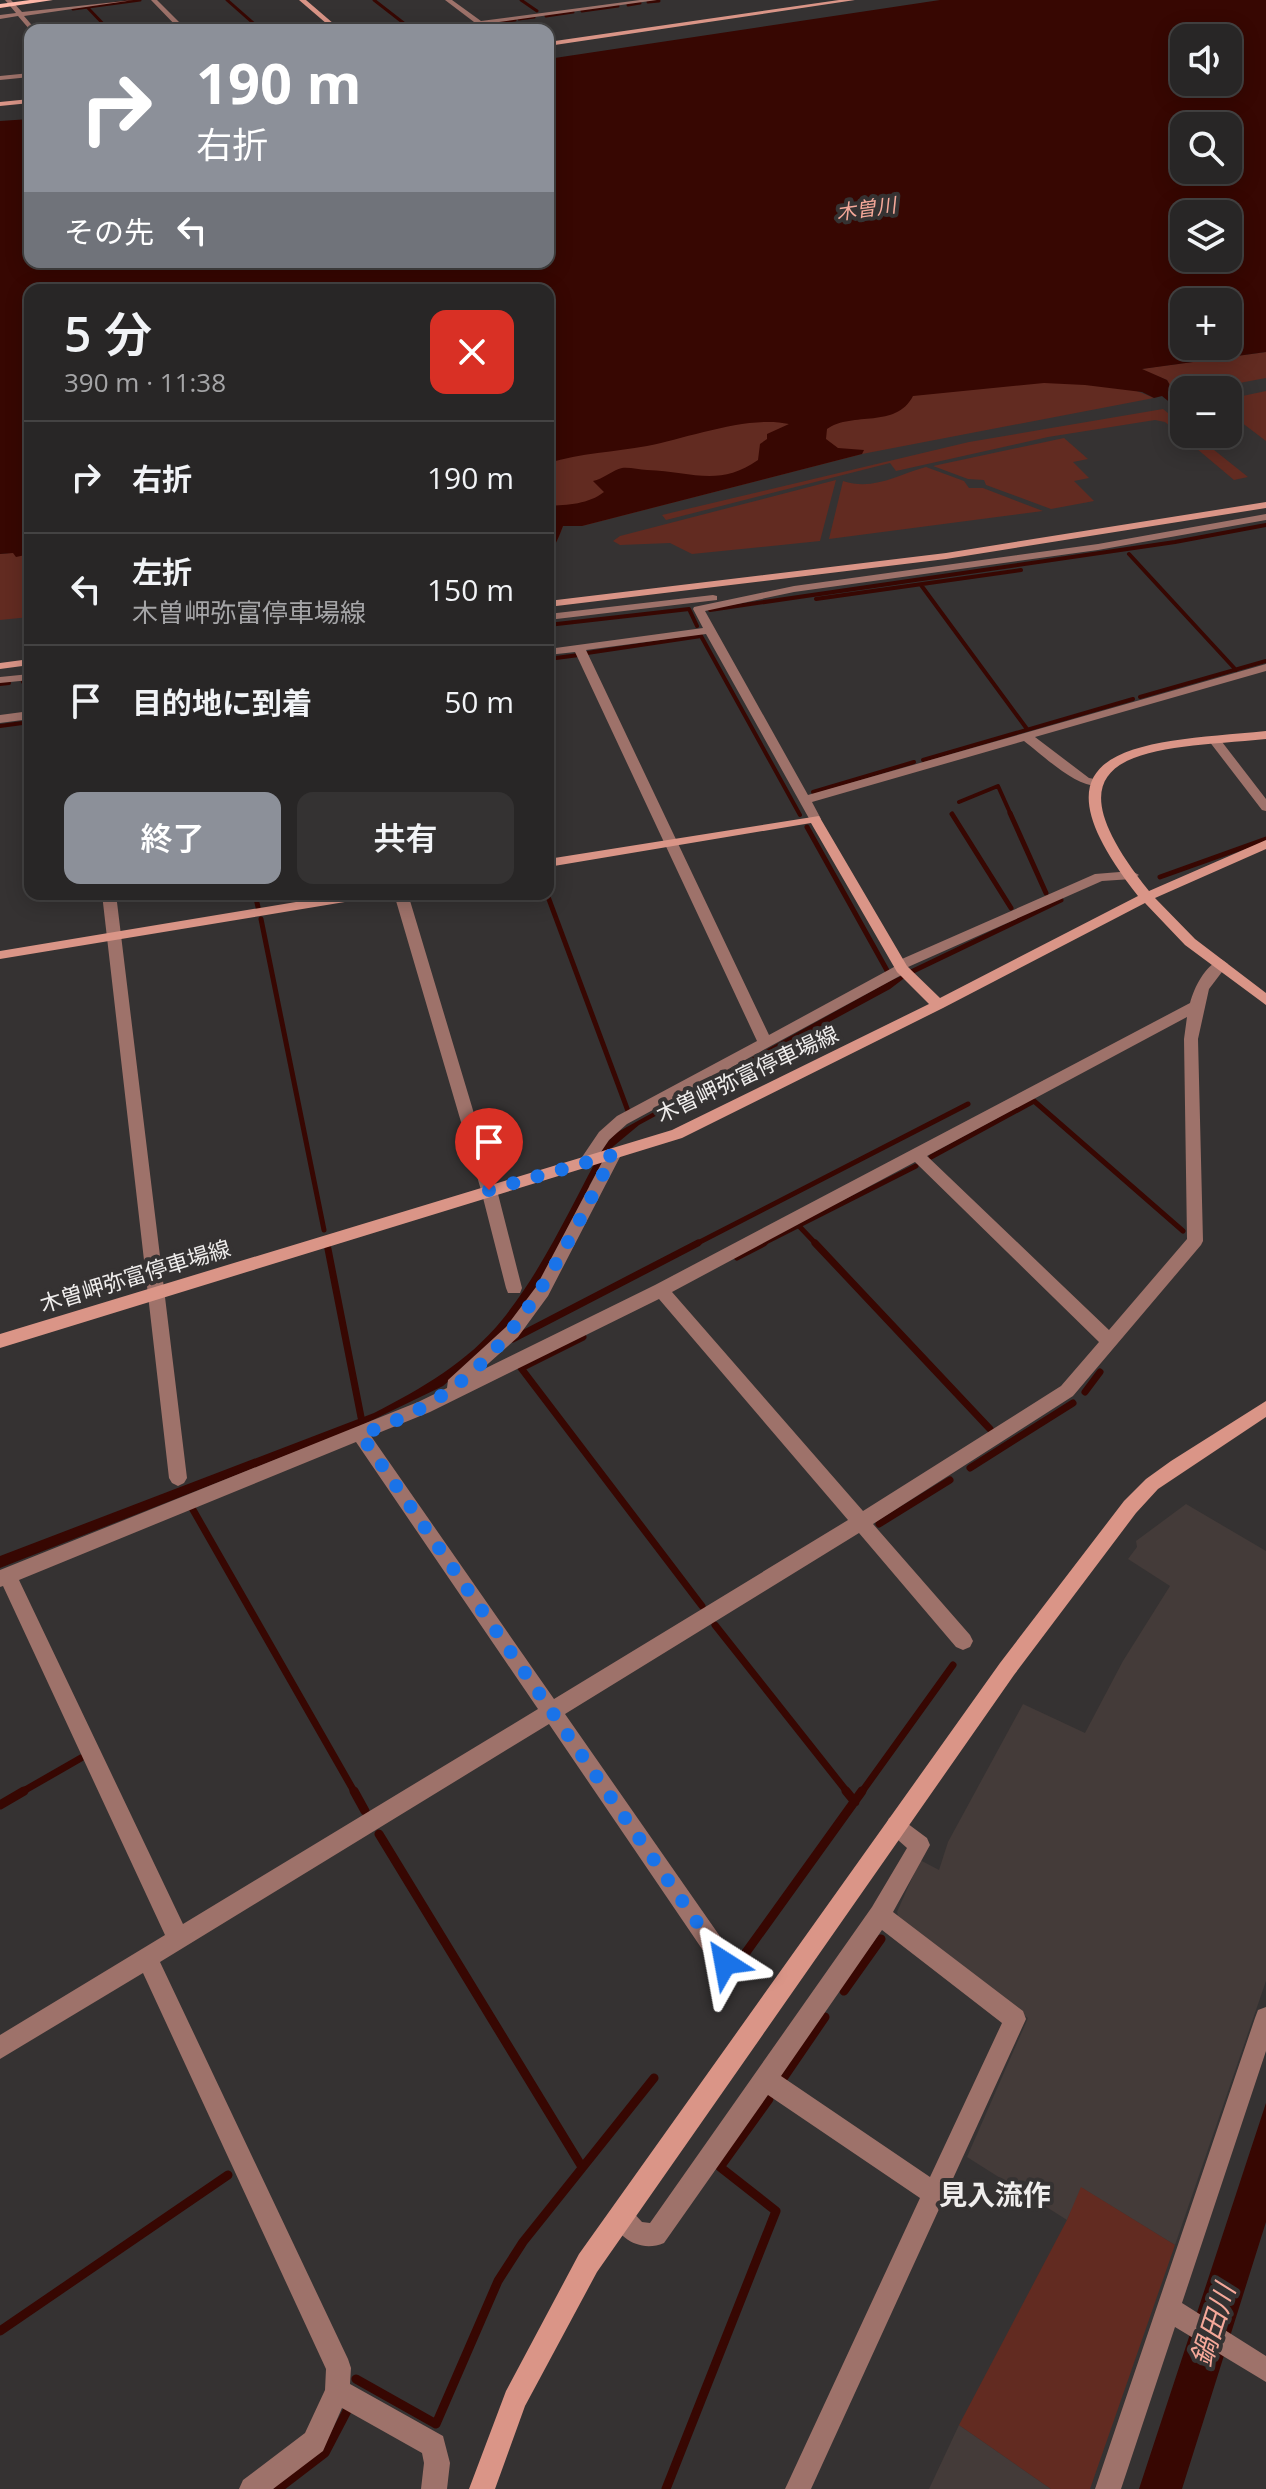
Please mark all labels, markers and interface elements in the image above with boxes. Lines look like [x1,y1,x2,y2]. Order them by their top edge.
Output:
map controls [1170,24,1242,448]
button: sound [1170,24,1242,96]
text: 190 m [196,44,362,120]
icon: right [64,56,168,160]
button: search [1170,112,1242,184]
text: 右折 [196,120,268,169]
water label: 木曽川 [834,191,899,226]
button: layers [1170,200,1242,272]
icon: left [170,208,214,252]
text: その先 [64,211,154,252]
button: + [1170,288,1242,360]
text: 5 分 [64,301,152,366]
button: close [430,310,514,394]
text: 390 m · 11:38 [64,364,226,400]
button: − [1170,376,1242,448]
icon: right [64,455,108,499]
text: 190 m [427,457,514,498]
text: 右折 [132,458,192,499]
text: 左折 [132,551,192,592]
icon: left [64,567,108,611]
text: 150 m [427,569,514,610]
text: 木曽岬弥富停車場線 [132,594,366,630]
icon: arrive [64,679,108,723]
text: 50 m [444,681,514,722]
text: 目的地に到着 [132,682,312,723]
button: 終了 [64,792,281,884]
button: 共有 [297,792,514,884]
street label: 木曽岬弥富停車場線 [651,1018,843,1129]
pin [455,1108,523,1190]
icon: arrive [467,1120,511,1164]
street label: 木曽岬弥富停車場線 [36,1232,234,1318]
position arrow [683,1921,767,2005]
district label: 見入流作 [939,2175,1051,2213]
water label: 鍋田川 [1181,2276,1244,2371]

